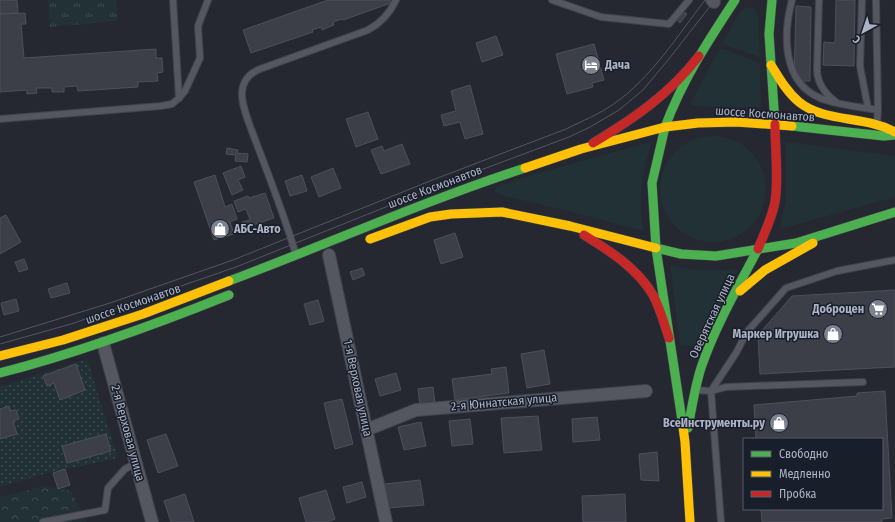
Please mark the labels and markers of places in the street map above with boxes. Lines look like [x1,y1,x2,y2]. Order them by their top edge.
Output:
hotel icon: Дача [580,54,602,76]
place label: Дача [604,58,630,72]
shop icon: АБС-Авто [209,218,231,240]
place label: АБС-Авто [233,222,281,236]
supermarket icon: Доброцен [867,298,889,320]
place label: Доброцен [812,302,864,316]
shop icon: Маркер Игрушка [822,323,844,345]
place label: Маркер Игрушка [733,327,819,341]
shop icon: ВсеИнструменты.ру [768,412,790,434]
place label: ВсеИнструменты.ру [663,416,765,430]

